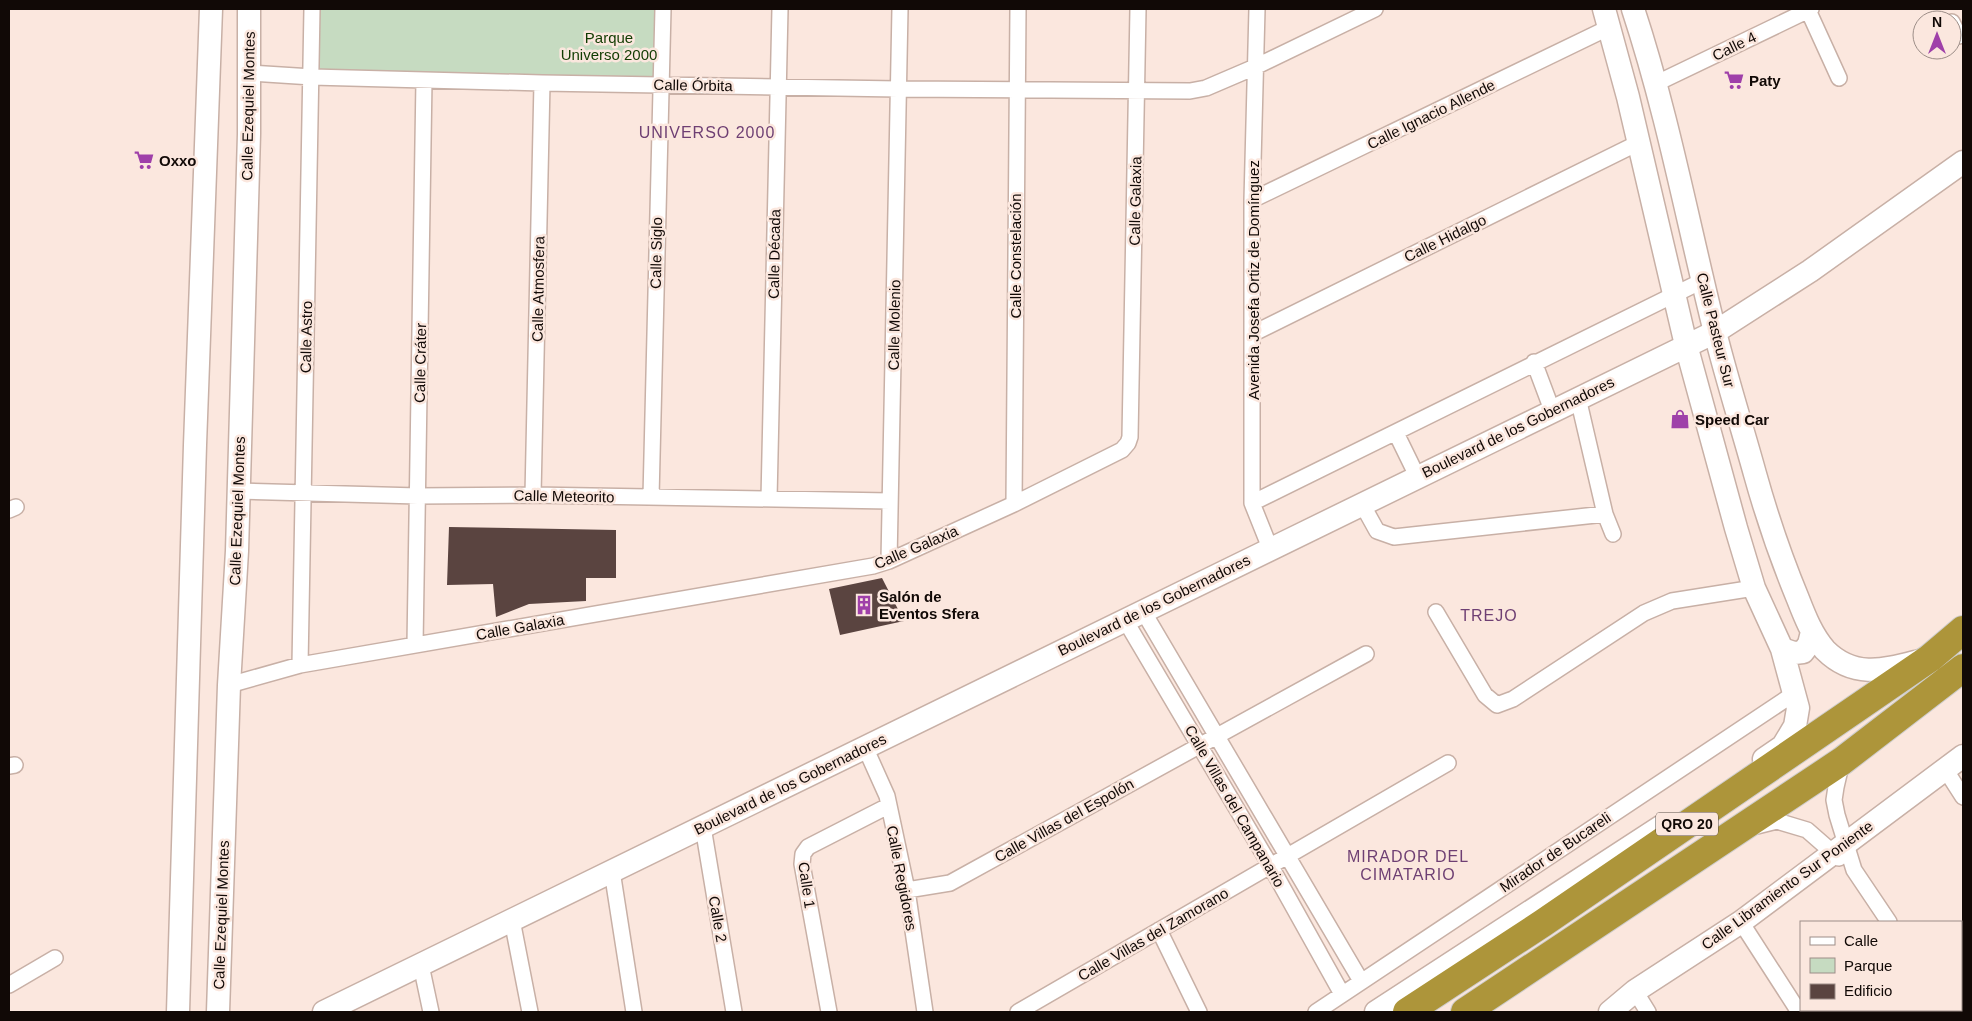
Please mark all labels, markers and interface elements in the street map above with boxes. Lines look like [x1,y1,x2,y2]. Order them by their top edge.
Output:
north arrow [1912,10,1962,60]
text: N [1932,14,1942,30]
street label: Calle 4 [1709,28,1759,64]
park label: Parque Universo 2000 [561,29,657,63]
street label: Calle Ezequiel Montes [238,31,258,181]
supermarket icon: Paty [1723,69,1745,91]
place label: Paty [1749,72,1781,89]
street label: Calle Órbita [653,76,733,94]
street label: Calle Ignacio Allende [1364,76,1498,152]
district label: UNIVERSO 2000 [639,124,775,141]
supermarket icon: Oxxo [133,149,155,171]
place label: Oxxo [159,152,197,169]
street label: Calle Galaxia [1126,156,1144,246]
street label: Avenida Josefa Ortiz de Domínguez [1245,160,1262,400]
street label: Calle Constelación [1007,193,1024,319]
street label: Calle Década [765,208,783,299]
street label: Calle Hidalgo [1401,211,1489,265]
street label: Calle Siglo [647,217,665,289]
street label: Calle Atmosfera [529,235,547,342]
street label: Calle Pasteur Sur [1694,271,1738,389]
street label: Calle Molenio [885,279,903,371]
street label: Calle Astro [297,301,315,373]
street label: Calle Cráter [411,323,429,403]
street label: Boulevard de los Gobernadores [1419,373,1617,481]
shop icon: Speed Car [1669,408,1691,430]
place label: Speed Car [1695,411,1769,428]
street label: Calle Ezequiel Montes [226,436,248,586]
street label: Calle Meteorito [513,487,615,505]
street label: Calle Galaxia [872,521,961,572]
street label: Boulevard de los Gobernadores [1055,551,1253,659]
place label: Salón de Eventos Sfera [879,588,980,622]
building icon: Salón de Eventos Sfera [853,594,875,616]
district label: TREJO [1460,607,1518,624]
street label: Calle Galaxia [475,611,566,643]
street label: Calle Villas del Campanario [1182,722,1288,890]
street label: Boulevard de los Gobernadores [691,730,889,838]
street label: Calle Villas del Espolón [991,775,1137,865]
street label: Mirador de Bucareli [1496,809,1614,895]
road number: QRO 20 [1656,812,1718,836]
street label: Calle Libramiento Sur Poniente [1698,817,1876,953]
street label: Calle Regidores [883,824,921,932]
street label: Calle Ezequiel Montes [210,840,232,990]
district label: MIRADOR DEL CIMATARIO [1347,848,1469,883]
street label: Calle 1 [795,861,819,909]
street label: Calle Villas del Zamorano [1075,884,1231,984]
street label: Calle 2 [706,895,730,943]
legend [1800,921,1962,1011]
text: Parque [1844,957,1892,974]
text: Edificio [1844,982,1892,999]

